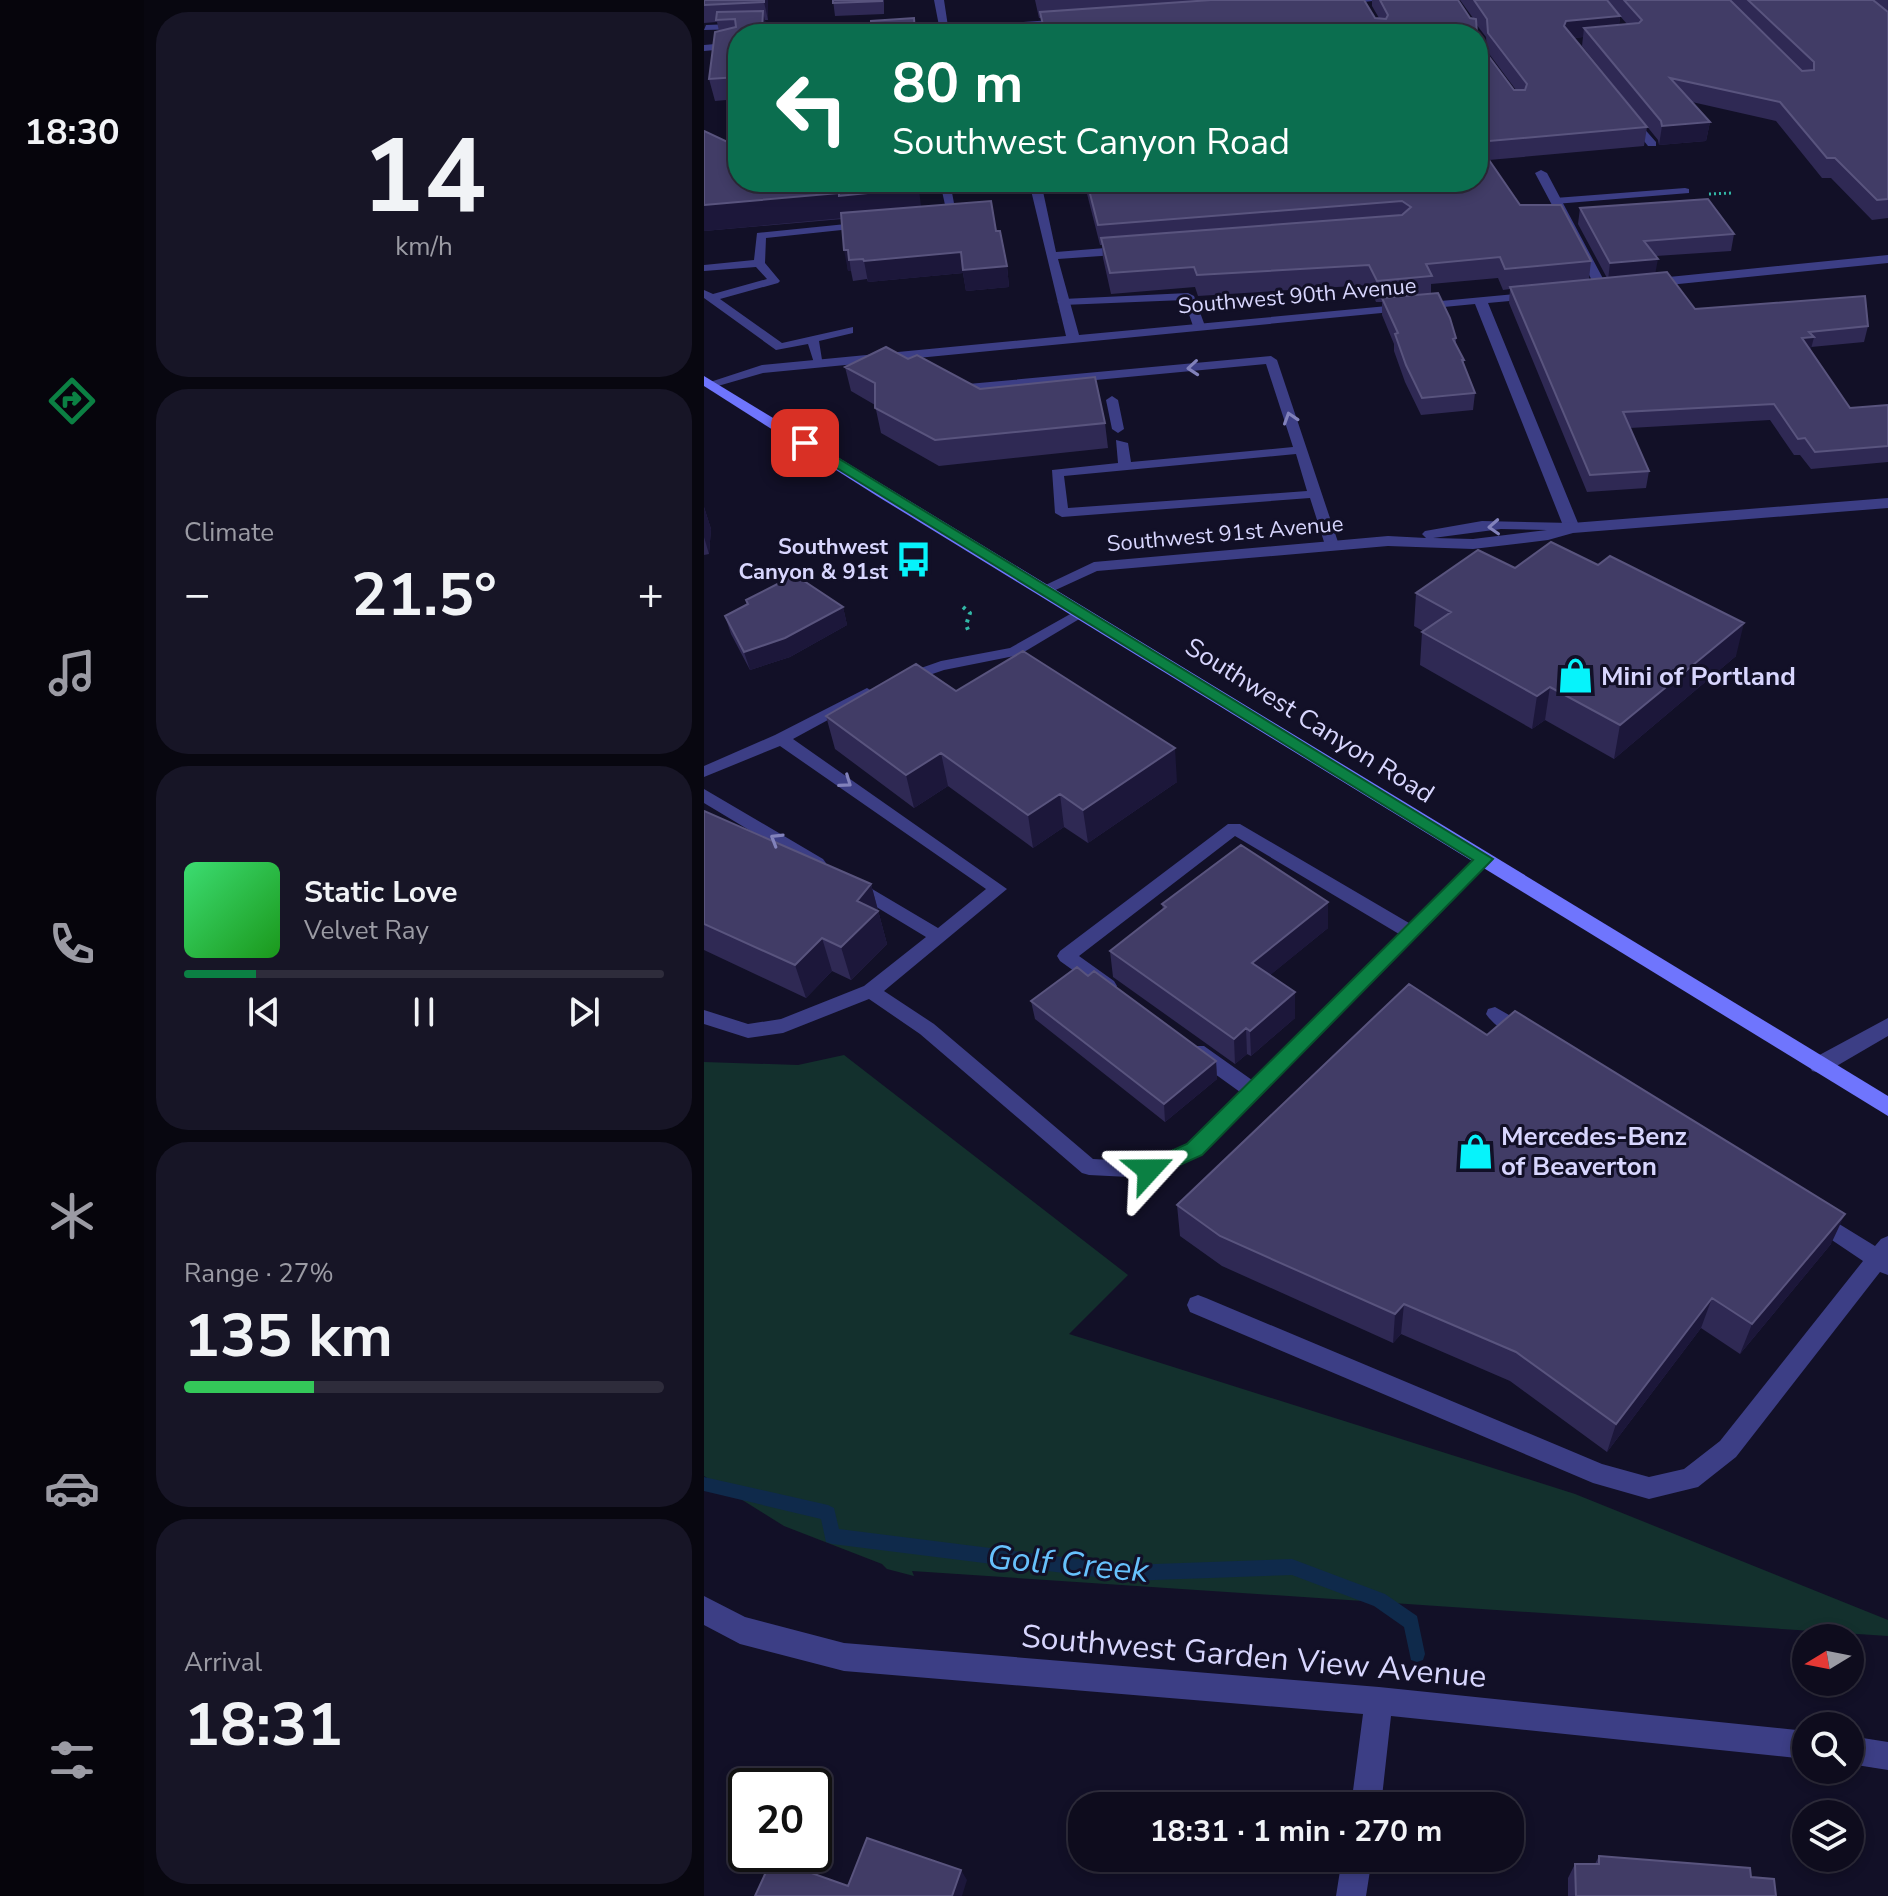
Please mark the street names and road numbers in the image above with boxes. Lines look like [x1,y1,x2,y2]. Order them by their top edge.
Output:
street label: Southwest 90th Avenue [1177,271,1418,321]
street label: Southwest 91st Avenue [1106,509,1345,559]
street label: Southwest Canyon Road [1179,629,1441,811]
street label: Southwest Garden View Avenue [1020,1615,1488,1698]

